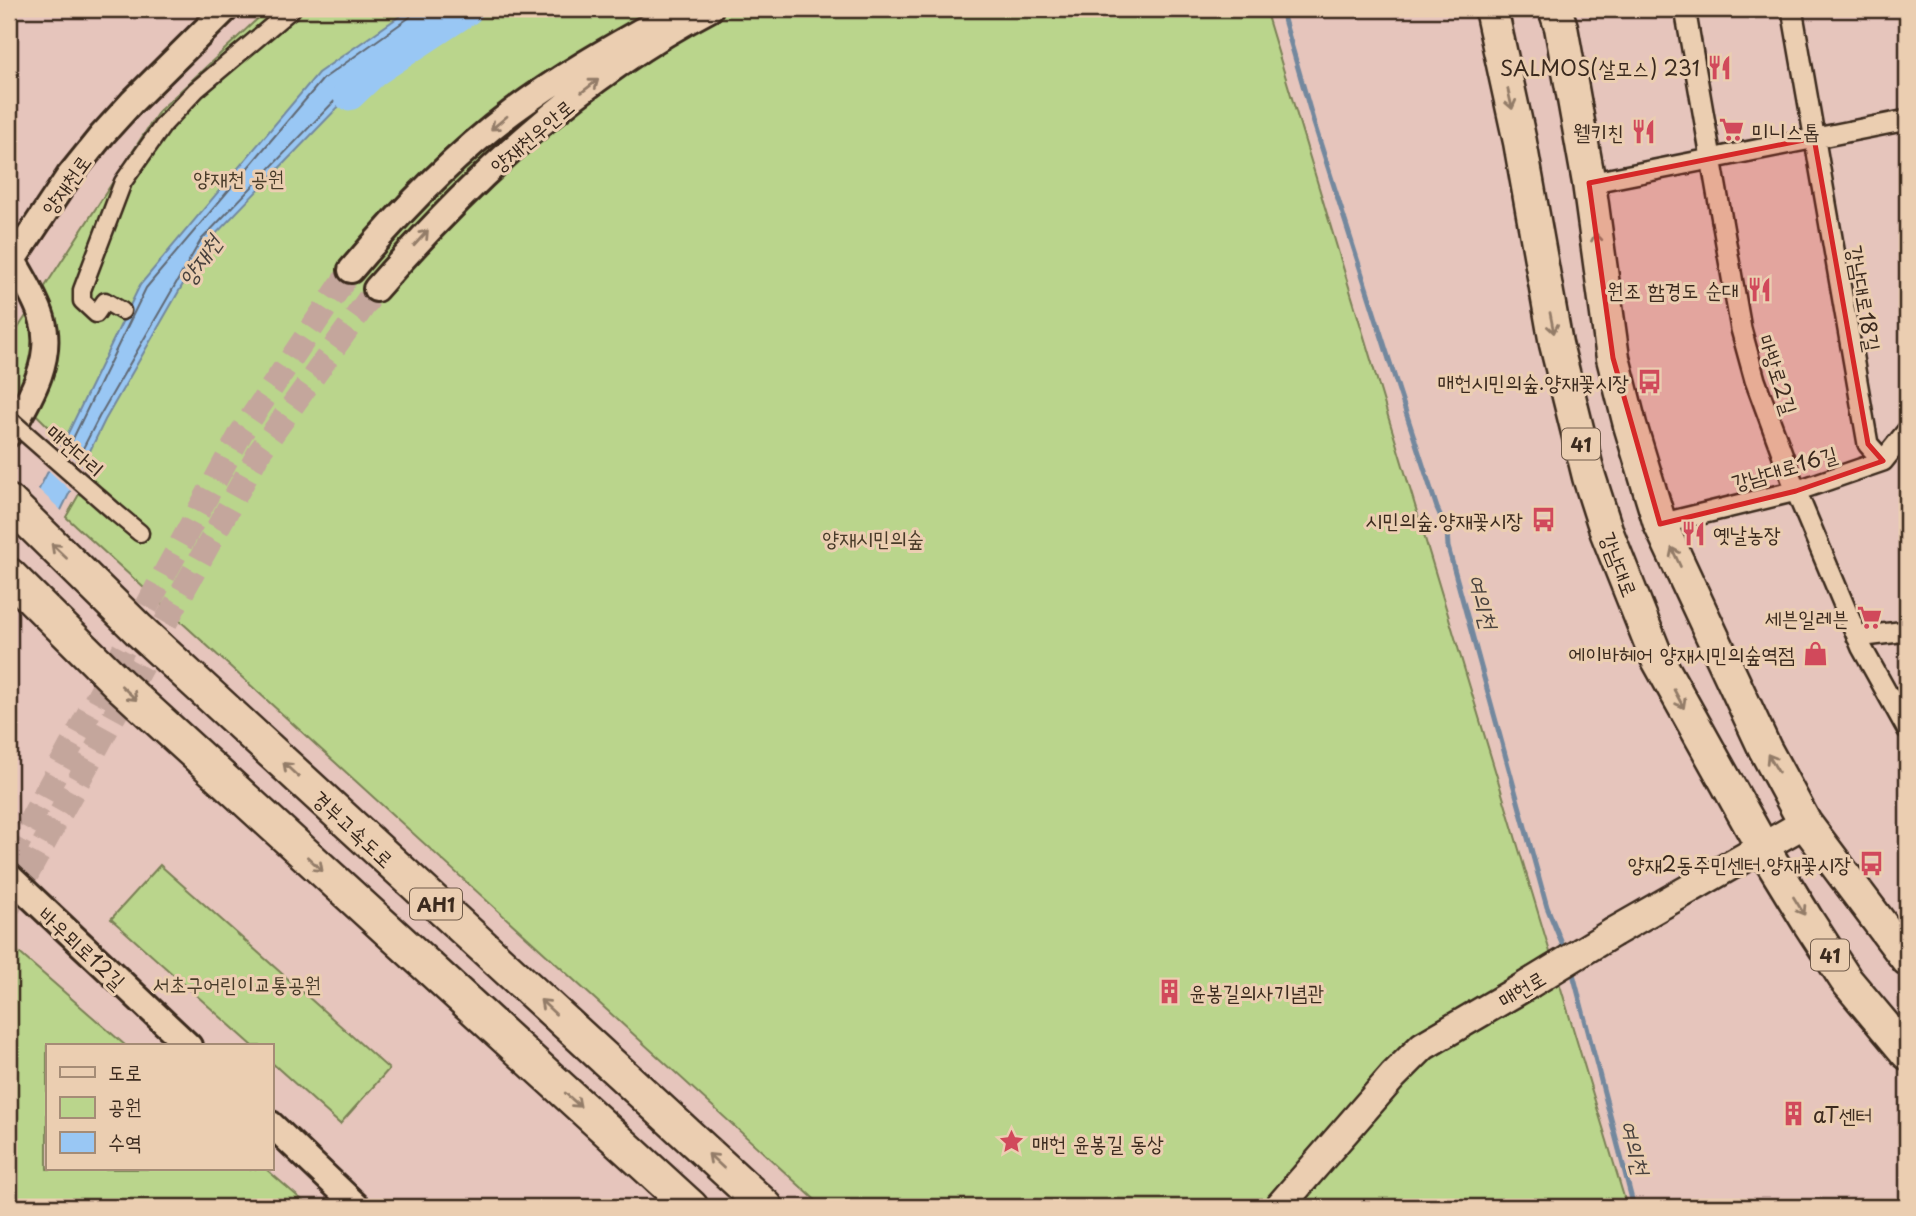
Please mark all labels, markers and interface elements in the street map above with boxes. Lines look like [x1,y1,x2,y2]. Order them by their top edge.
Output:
place label: SALMOS(살모스) 231 [1500,51,1700,83]
restaurant icon: SALMOS(살모스) 231 [1706,53,1734,81]
one-way arrow [580,79,599,94]
one-way arrow [1504,88,1517,110]
street label: 양재천우안로 [482,90,580,180]
place label: 미니스톱 [1752,114,1820,146]
one-way arrow [490,115,508,131]
place label: 웰키친 [1573,115,1624,147]
supermarket icon: 미니스톱 [1718,116,1746,144]
restaurant icon: 웰키친 [1630,117,1658,145]
street label: 양재천로 [32,147,98,221]
park label: 양재천 공원 [193,161,285,193]
water label: 양재천 [169,225,231,293]
one-way arrow [413,229,429,247]
one-way arrow [1591,232,1604,255]
street label: 강남대로18길 [1840,243,1890,354]
place label: 원조 함경도 순대 [1607,273,1739,305]
restaurant icon: 원조 함경도 순대 [1745,275,1773,303]
one-way arrow [1546,311,1560,334]
street label: 마방로2길 [1751,330,1807,418]
place label: 매헌시민의숲.양재꽃시장 [1438,365,1629,397]
bus stop icon: 매헌시민의숲.양재꽃시장 [1635,367,1663,395]
street label: 매헌다리 [40,416,112,484]
road number: 41 [1562,428,1600,460]
street label: 강남대로16길 [1727,437,1841,497]
place label: 시민의숲.양재꽃시장 [1365,503,1523,535]
bus stop icon: 시민의숲.양재꽃시장 [1529,505,1557,533]
place label: 옛날농장 [1713,517,1781,549]
restaurant icon: 옛날농장 [1679,519,1707,547]
park label: 양재시민의숲 [822,521,924,553]
street label: 강남대로 [1593,527,1647,601]
one-way arrow [51,542,68,559]
one-way arrow [1669,547,1682,568]
water label: 여의천 [1460,570,1509,635]
place label: 세븐일레븐 [1765,601,1849,633]
supermarket icon: 세븐일레븐 [1855,603,1883,631]
place label: 에이바헤어 양재시민의숲역점 [1568,637,1795,669]
shop icon: 에이바헤어 양재시민의숲역점 [1801,639,1829,667]
one-way arrow [120,685,138,701]
one-way arrow [1673,689,1687,709]
one-way arrow [1766,753,1780,773]
one-way arrow [282,762,300,778]
street label: 경부고속도로 [306,782,402,874]
place label: 양재2동주민센터.양재꽃시장 [1628,847,1851,879]
bus stop icon: 양재2동주민센터.양재꽃시장 [1857,849,1885,877]
one-way arrow [306,855,323,872]
road number: AH1 [410,888,462,920]
one-way arrow [1792,896,1806,916]
street label: 바우뫼로12길 [32,898,134,996]
road number: 41 [1811,939,1849,970]
street label: 매헌로 [1491,961,1551,1015]
park label: 서초구어린이교통공원 [153,967,321,999]
place label: 윤봉길의사기념관 [1189,975,1324,1007]
building icon: 윤봉길의사기념관 [1155,977,1183,1005]
one-way arrow [539,999,557,1015]
legend [46,1044,273,1170]
text: 도로 [108,1055,142,1087]
text: 공원 [108,1089,142,1121]
one-way arrow [564,1092,582,1108]
place label: aT센터 [1813,1098,1872,1130]
building icon: aT센터 [1779,1100,1807,1128]
water label: 여의천 [1612,1116,1661,1181]
text: 수역 [108,1125,142,1157]
place label: 매헌 윤봉길 동상 [1032,1126,1164,1158]
place icon: 매헌 윤봉길 동상 [998,1128,1026,1156]
one-way arrow [707,1153,725,1169]

